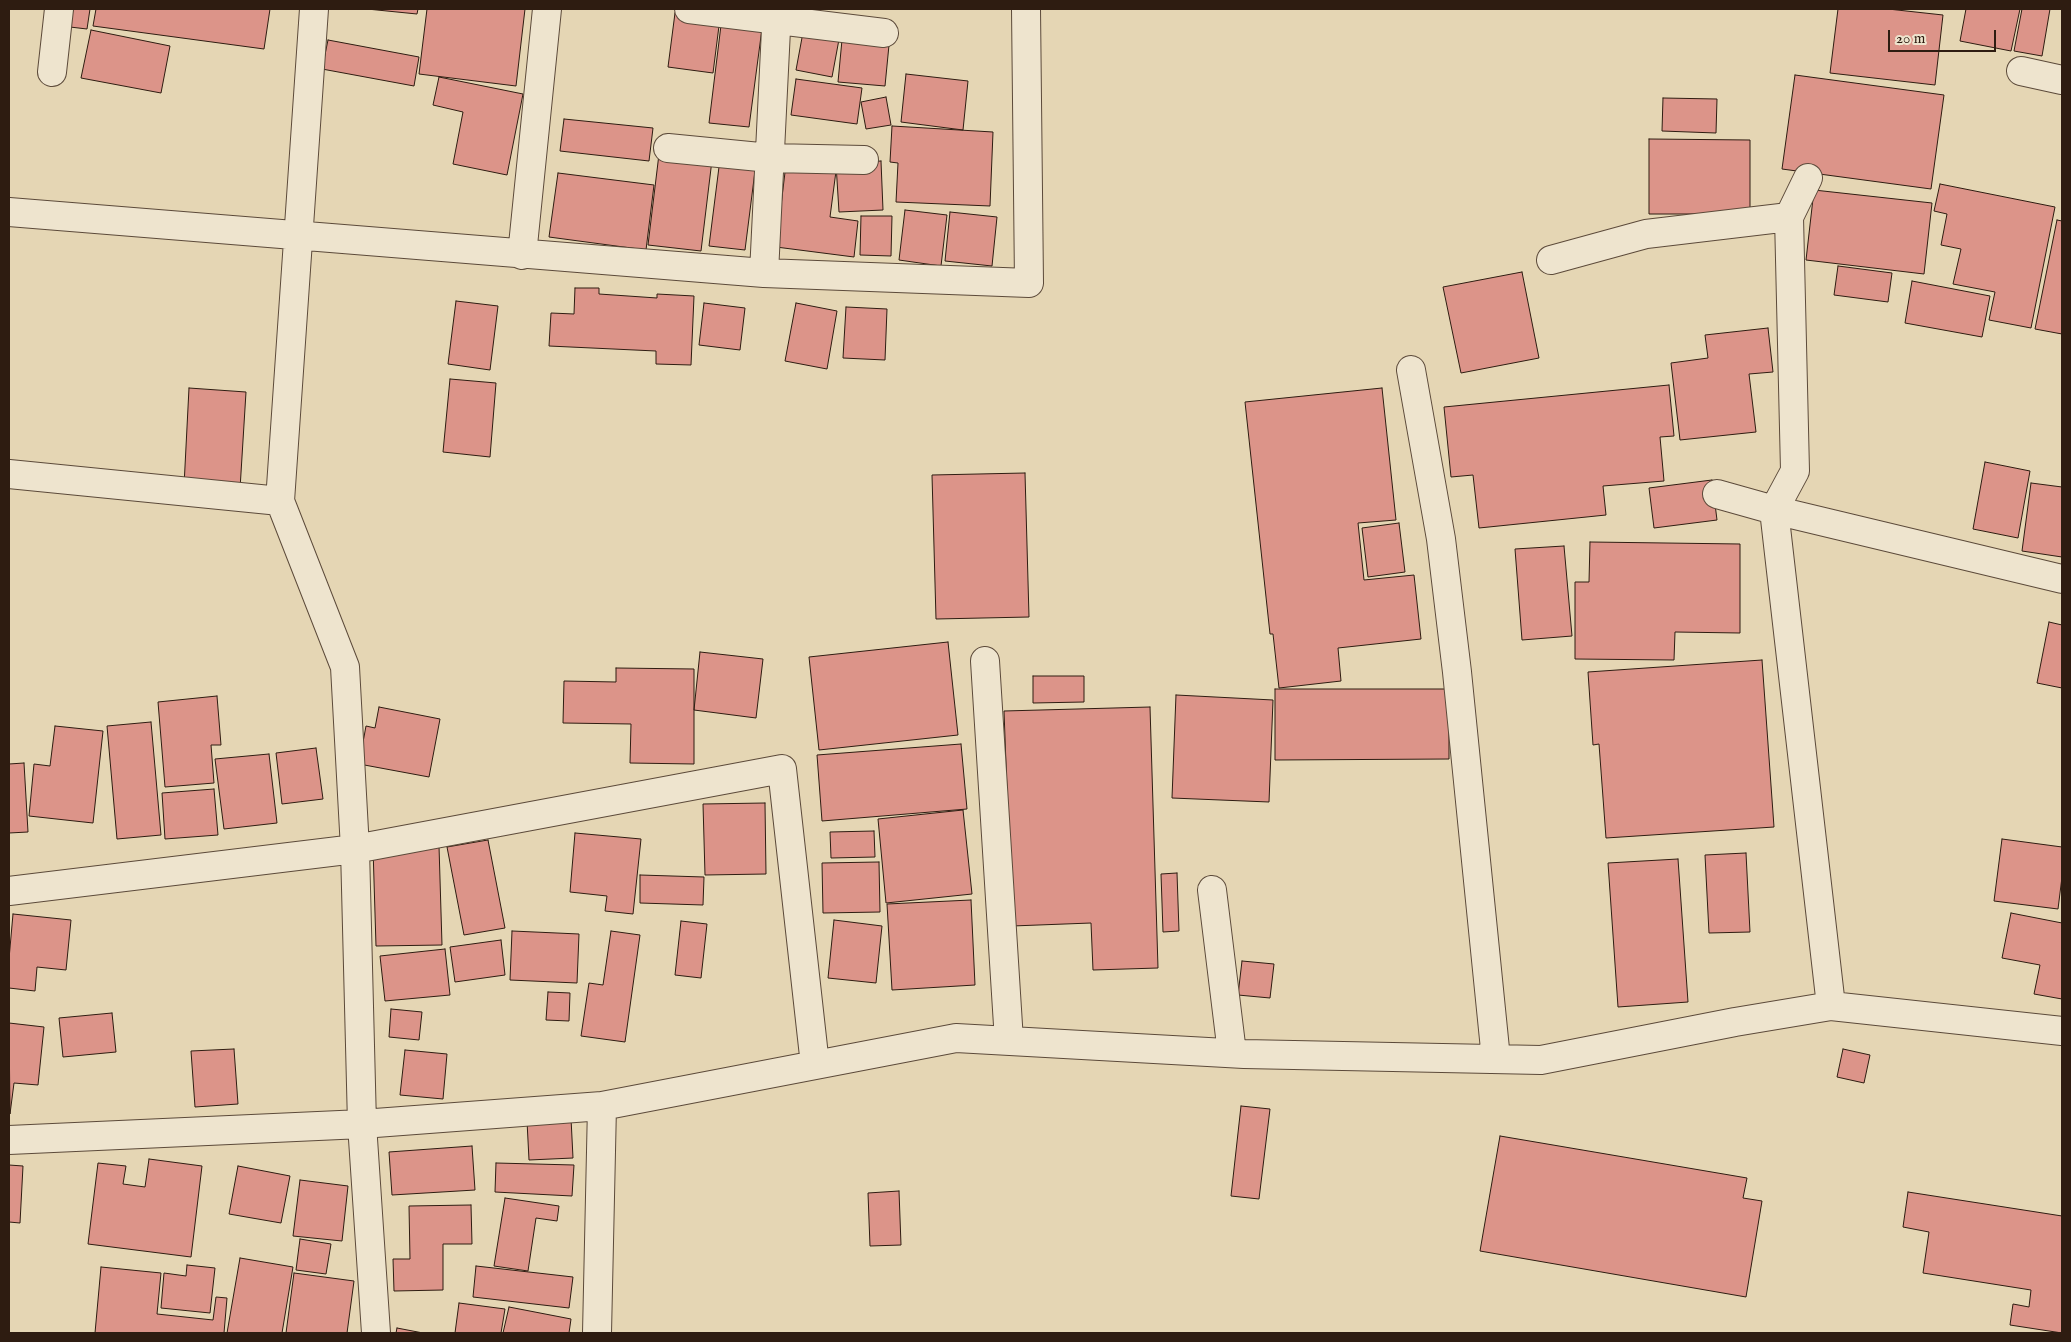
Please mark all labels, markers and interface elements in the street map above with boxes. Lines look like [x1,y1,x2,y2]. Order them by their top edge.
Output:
scale bar [1891,20,1998,52]
text: 20 m [1896,29,1925,48]

